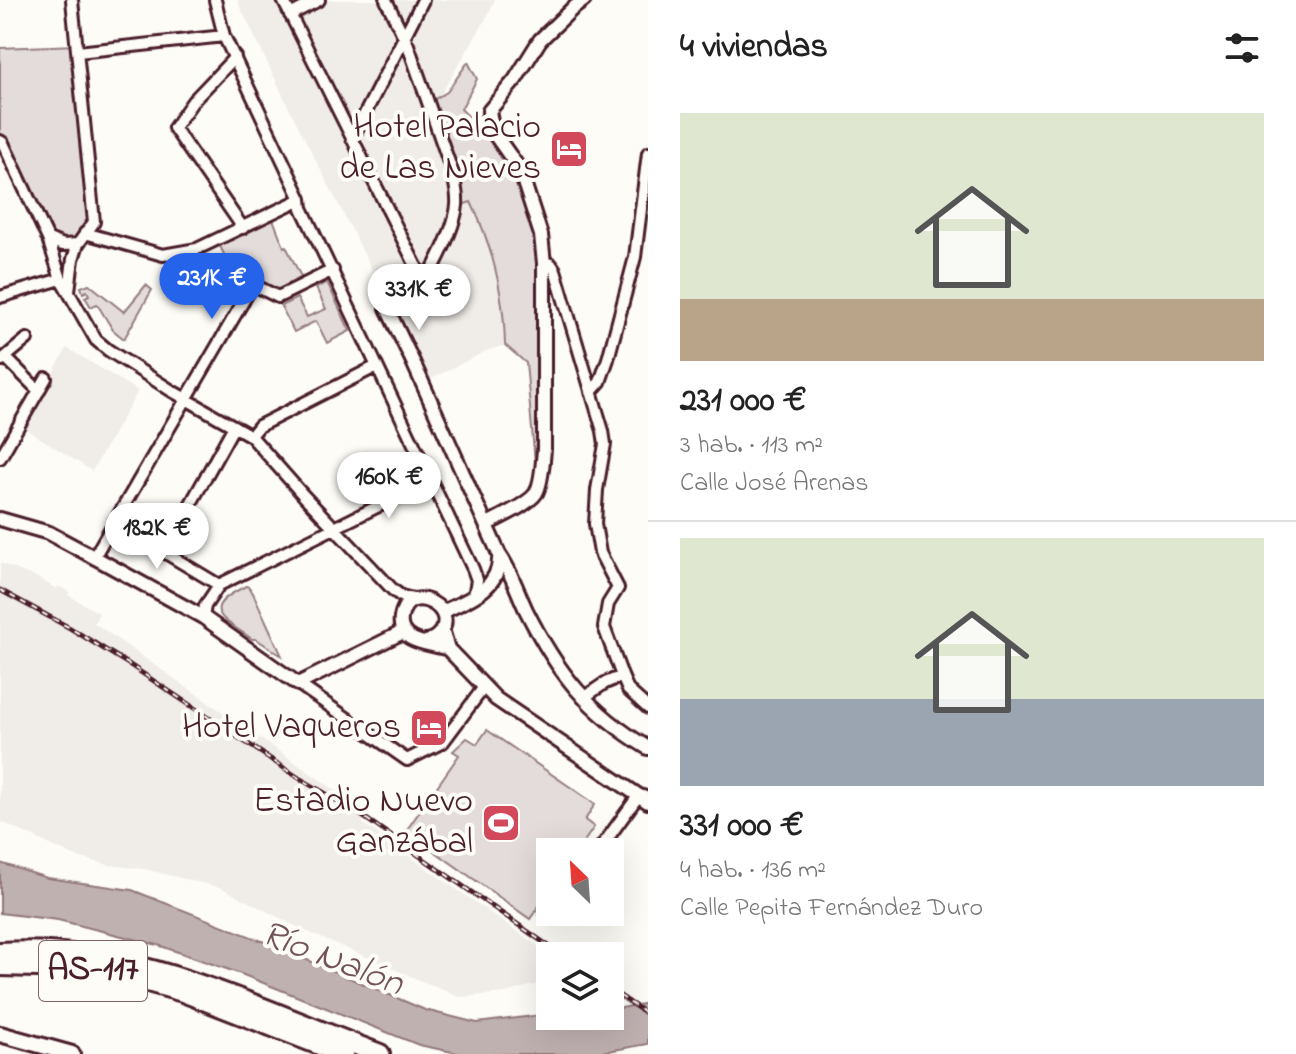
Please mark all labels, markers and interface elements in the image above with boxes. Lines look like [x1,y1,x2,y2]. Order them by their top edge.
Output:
text: 4 viviendas [680,23,828,73]
icon: filters [1220,26,1264,70]
place label: Hotel Palacio de Las Nieves [339,102,541,196]
hotel icon: Hotel Palacio de Las Nieves [548,128,590,170]
icon: home [900,165,1044,309]
pin: 231K € [147,253,277,321]
text: 231K € [177,260,247,298]
pin: 331K € [354,264,484,332]
text: 331K € [386,271,452,309]
text: 231 000 € [680,377,807,427]
text: 3 hab. · 113 m² [680,427,823,465]
pin: 160K € [324,452,454,520]
text: 160K € [355,459,423,497]
text: Calle José Arenas [680,465,869,503]
pin: 182K € [92,503,222,571]
text: 182K € [123,510,191,548]
icon: home [900,590,1044,734]
place label: Hotel Vaqueros [182,702,401,755]
hotel icon: Hotel Vaqueros [408,707,450,749]
place label: Estadio Nuevo Ganzábal [253,776,473,870]
sports icon: Estadio Nuevo Ganzábal [480,802,522,844]
text: 331 000 € [680,802,804,852]
north arrow [536,838,624,926]
map controls [536,838,624,1030]
text: 4 hab. · 136 m² [680,852,826,890]
text: Calle Pepita Fernández Duro [680,890,983,928]
water label: Río Nalón [253,907,412,1013]
road number: AS-117 [39,941,147,1001]
button: layers [536,942,624,1030]

